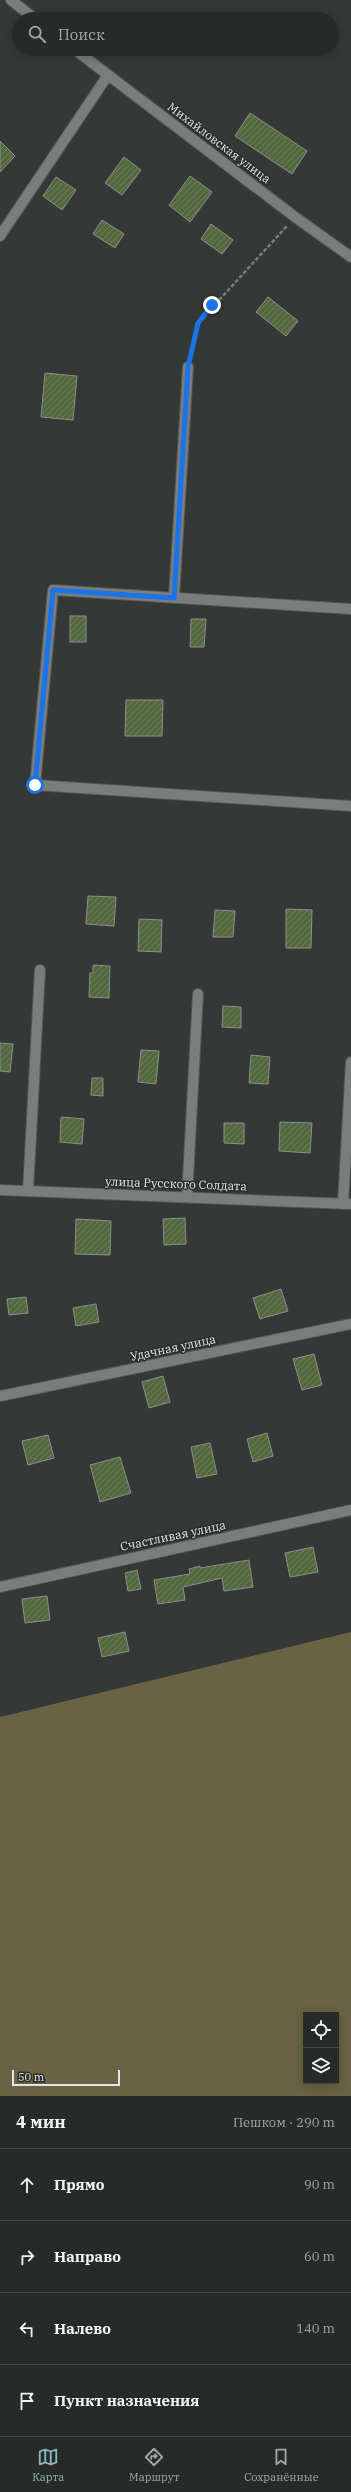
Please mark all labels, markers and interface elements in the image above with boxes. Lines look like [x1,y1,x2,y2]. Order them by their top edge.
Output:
search box [12,12,339,56]
icon: search [26,23,48,45]
text: Поиск [58,25,105,44]
street label: Михайловская улица [165,99,274,187]
route end [203,296,221,314]
route start [26,776,44,794]
street label: улица Русского Солдата [105,1174,248,1193]
street label: Удачная улица [129,1331,218,1364]
street label: Счастливая улица [119,1517,228,1554]
map controls [303,2012,339,2084]
button: locate [303,2012,339,2048]
button: layers [303,2048,339,2084]
scale bar [12,2068,120,2087]
text: 50 m [18,2070,44,2084]
text: 4 мин [16,2111,66,2133]
text: Пешком · 290 m [233,2114,335,2131]
icon: ahead [16,2174,38,2196]
text: Прямо [54,2175,105,2194]
text: 90 m [304,2176,335,2193]
icon: right [16,2246,38,2268]
text: Направо [54,2247,121,2266]
text: 60 m [304,2248,335,2265]
icon: left [16,2318,38,2340]
text: Налево [54,2319,111,2338]
text: 140 m [296,2320,335,2337]
icon: arrive [16,2390,38,2412]
text: Пункт назначения [54,2391,200,2410]
tab: Карта [32,2446,64,2484]
tab: Маршрут [129,2446,179,2484]
tab: Сохранённые [244,2446,319,2484]

